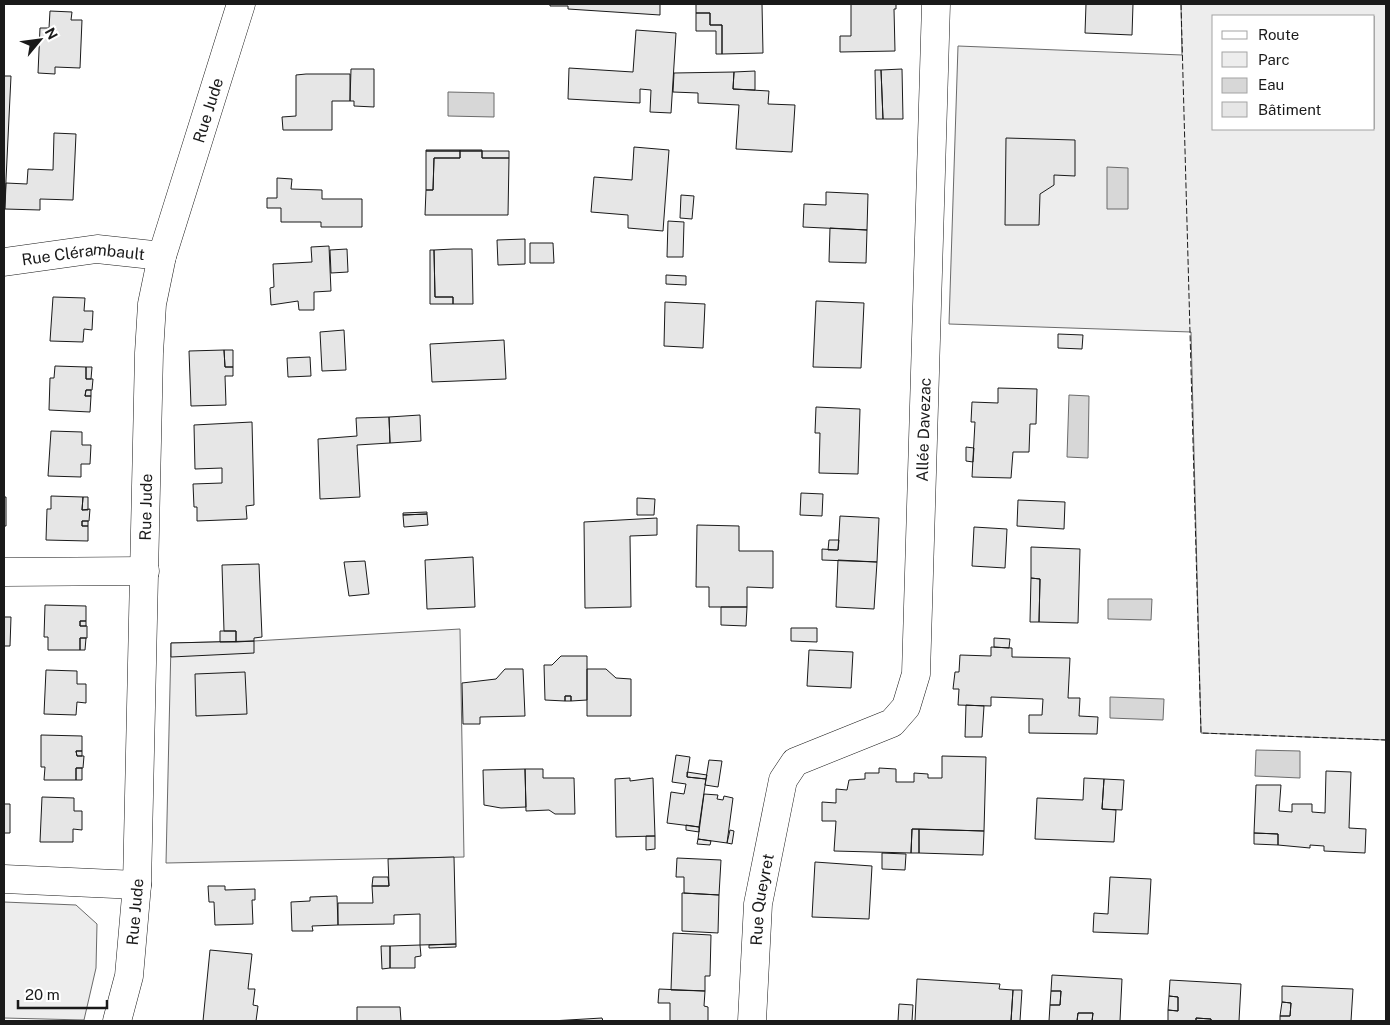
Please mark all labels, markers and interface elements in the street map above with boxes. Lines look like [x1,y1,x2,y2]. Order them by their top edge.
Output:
north arrow [15,15,65,65]
legend [1212,15,1375,130]
text: N [42,25,61,42]
text: Route [1258,26,1299,43]
text: Parc [1258,51,1290,68]
street label: Rue Jude [189,75,227,145]
text: Eau [1258,76,1284,93]
text: Bâtiment [1258,101,1321,118]
street label: Rue Clérambault [20,239,146,269]
street label: Allée Davezac [912,377,934,482]
street label: Rue Jude [135,473,156,541]
street label: Rue Queyret [746,852,777,946]
street label: Rue Jude [122,878,147,946]
scale bar [18,978,106,1010]
text: 20 m [25,986,60,1003]

